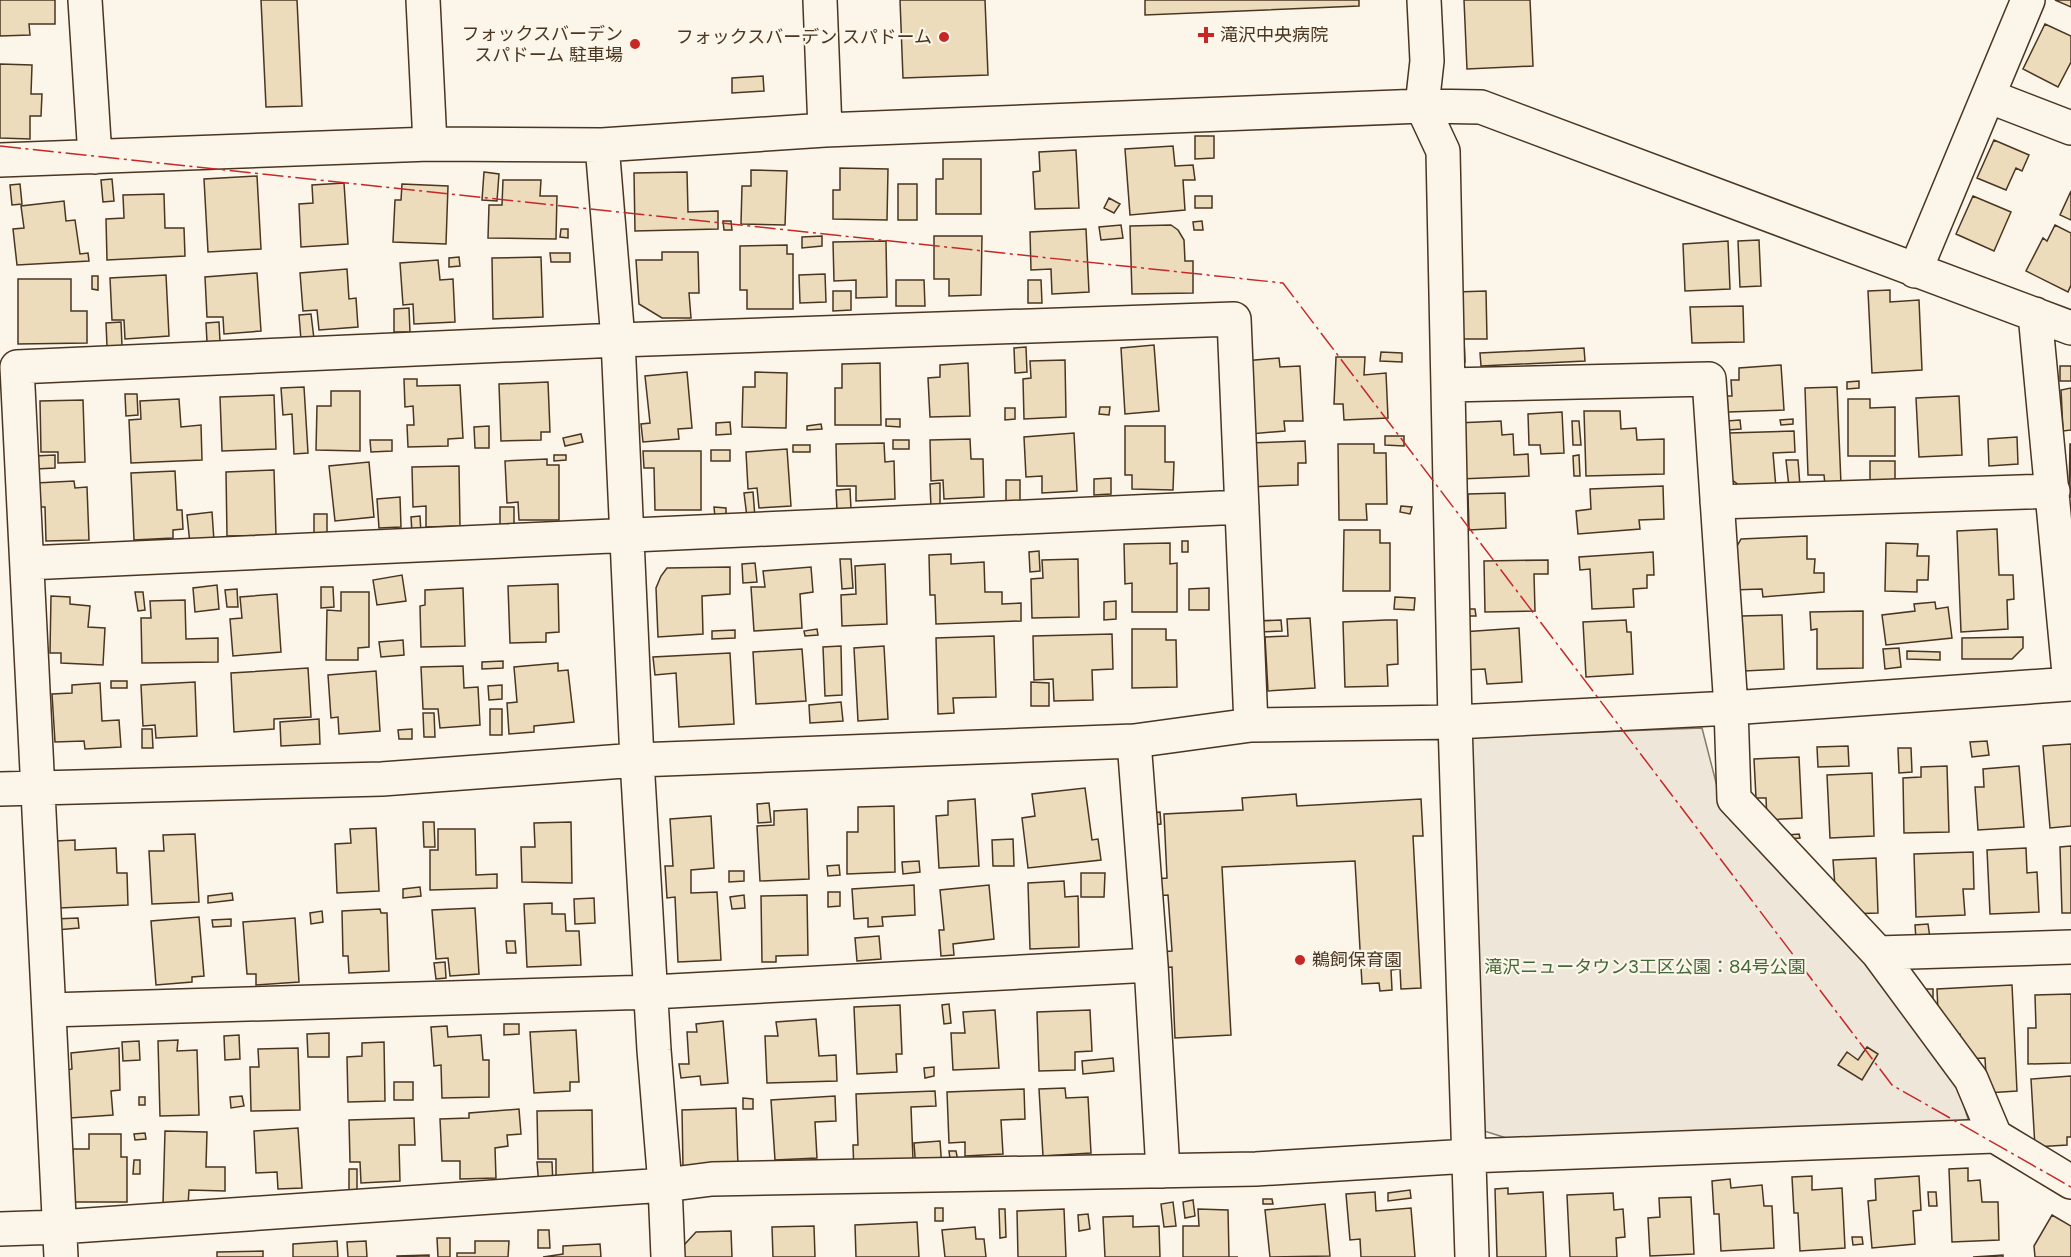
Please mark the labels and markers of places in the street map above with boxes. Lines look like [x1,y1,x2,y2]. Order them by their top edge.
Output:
place label: フォックスバーデン スパドーム 駐車場 [462,21,623,67]
place label: 滝沢中央病院 [1220,22,1328,47]
place label: フォックスバーデン スパドーム [676,24,932,49]
marker: 滝沢中央病院 [1197,26,1215,44]
marker: フォックスバーデン スパドーム [937,30,951,44]
marker: フォックスバーデン スパドーム 駐車場 [628,37,642,51]
place label: 鵜飼保育園 [1312,947,1402,972]
marker: 鵜飼保育園 [1293,953,1307,967]

